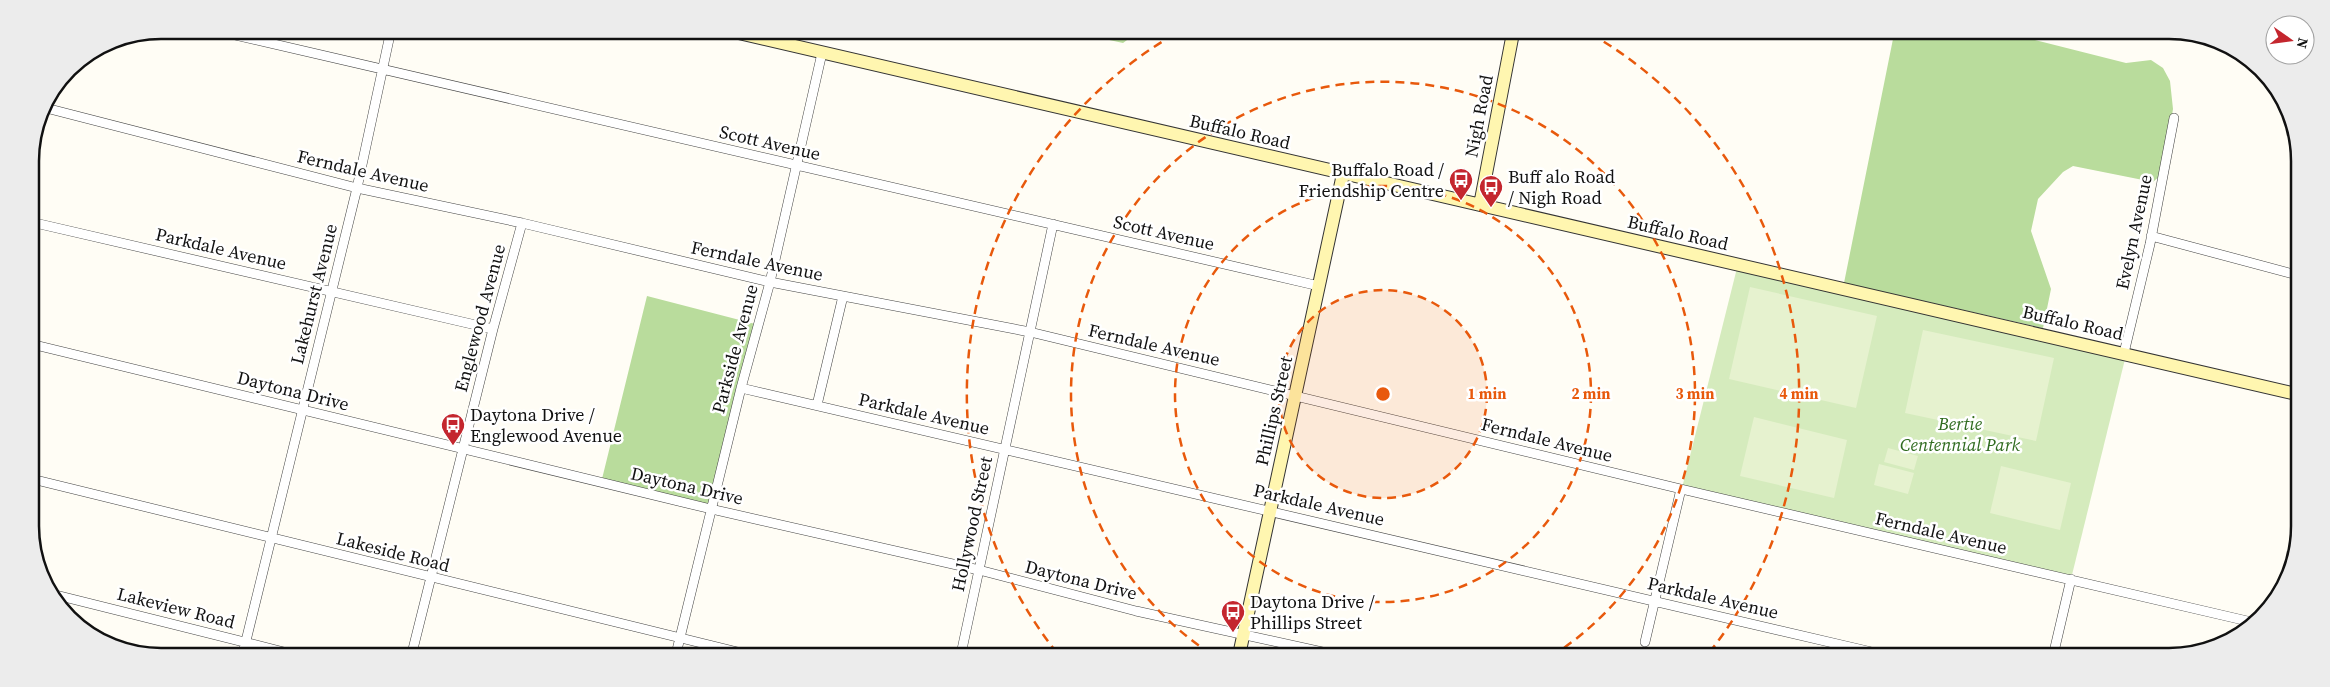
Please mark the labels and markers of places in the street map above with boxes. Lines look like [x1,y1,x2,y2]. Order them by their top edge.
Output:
place label: Buffalo Road / Friendship Centre [1299,157,1444,203]
place label: Buff alo Road / Nigh Road [1508,164,1615,210]
bus stop icon: Buffalo Road / Friendship Centre [1448,167,1474,201]
bus stop icon: Buff alo Road / Nigh Road [1478,174,1504,208]
centre of rings [1374,385,1392,403]
place label: Daytona Drive / Englewood Avenue [470,402,622,448]
bus stop icon: Daytona Drive / Englewood Avenue [440,412,466,446]
place label: Daytona Drive / Phillips Street [1250,589,1375,635]
bus stop icon: Daytona Drive / Phillips Street [1220,599,1246,633]

